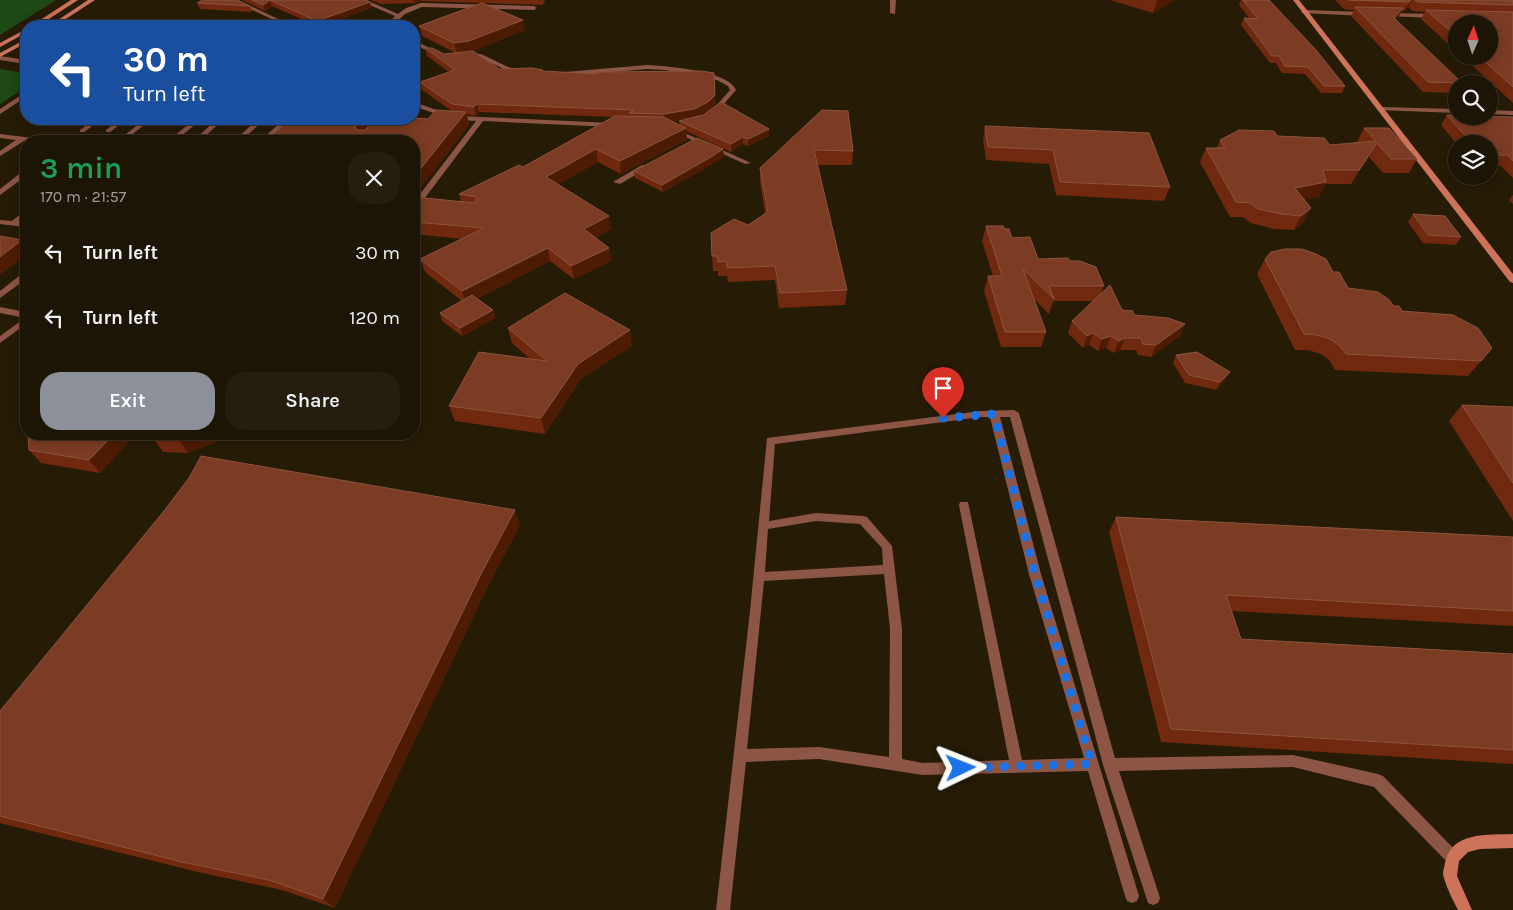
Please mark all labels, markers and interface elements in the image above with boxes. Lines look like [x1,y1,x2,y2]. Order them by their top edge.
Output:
north arrow [1448,15,1498,65]
map controls [1448,15,1498,185]
text: 30 m [123,39,209,80]
icon: left [40,40,105,105]
button: search [1448,75,1498,125]
text: Turn left [123,81,206,107]
button: layers [1448,135,1498,185]
text: 3 min [40,150,122,186]
button: close [348,152,400,204]
text: 170 m · 21:57 [40,187,126,206]
icon: left [40,239,68,267]
text: Turn left [83,242,158,264]
text: 30 m [355,242,400,264]
icon: left [40,304,68,332]
text: Turn left [83,307,158,329]
text: 120 m [349,307,400,329]
pin [922,367,964,418]
button: Exit [40,372,215,430]
button: Share [225,372,400,430]
icon: arrive [929,374,957,402]
position arrow [934,741,986,793]

